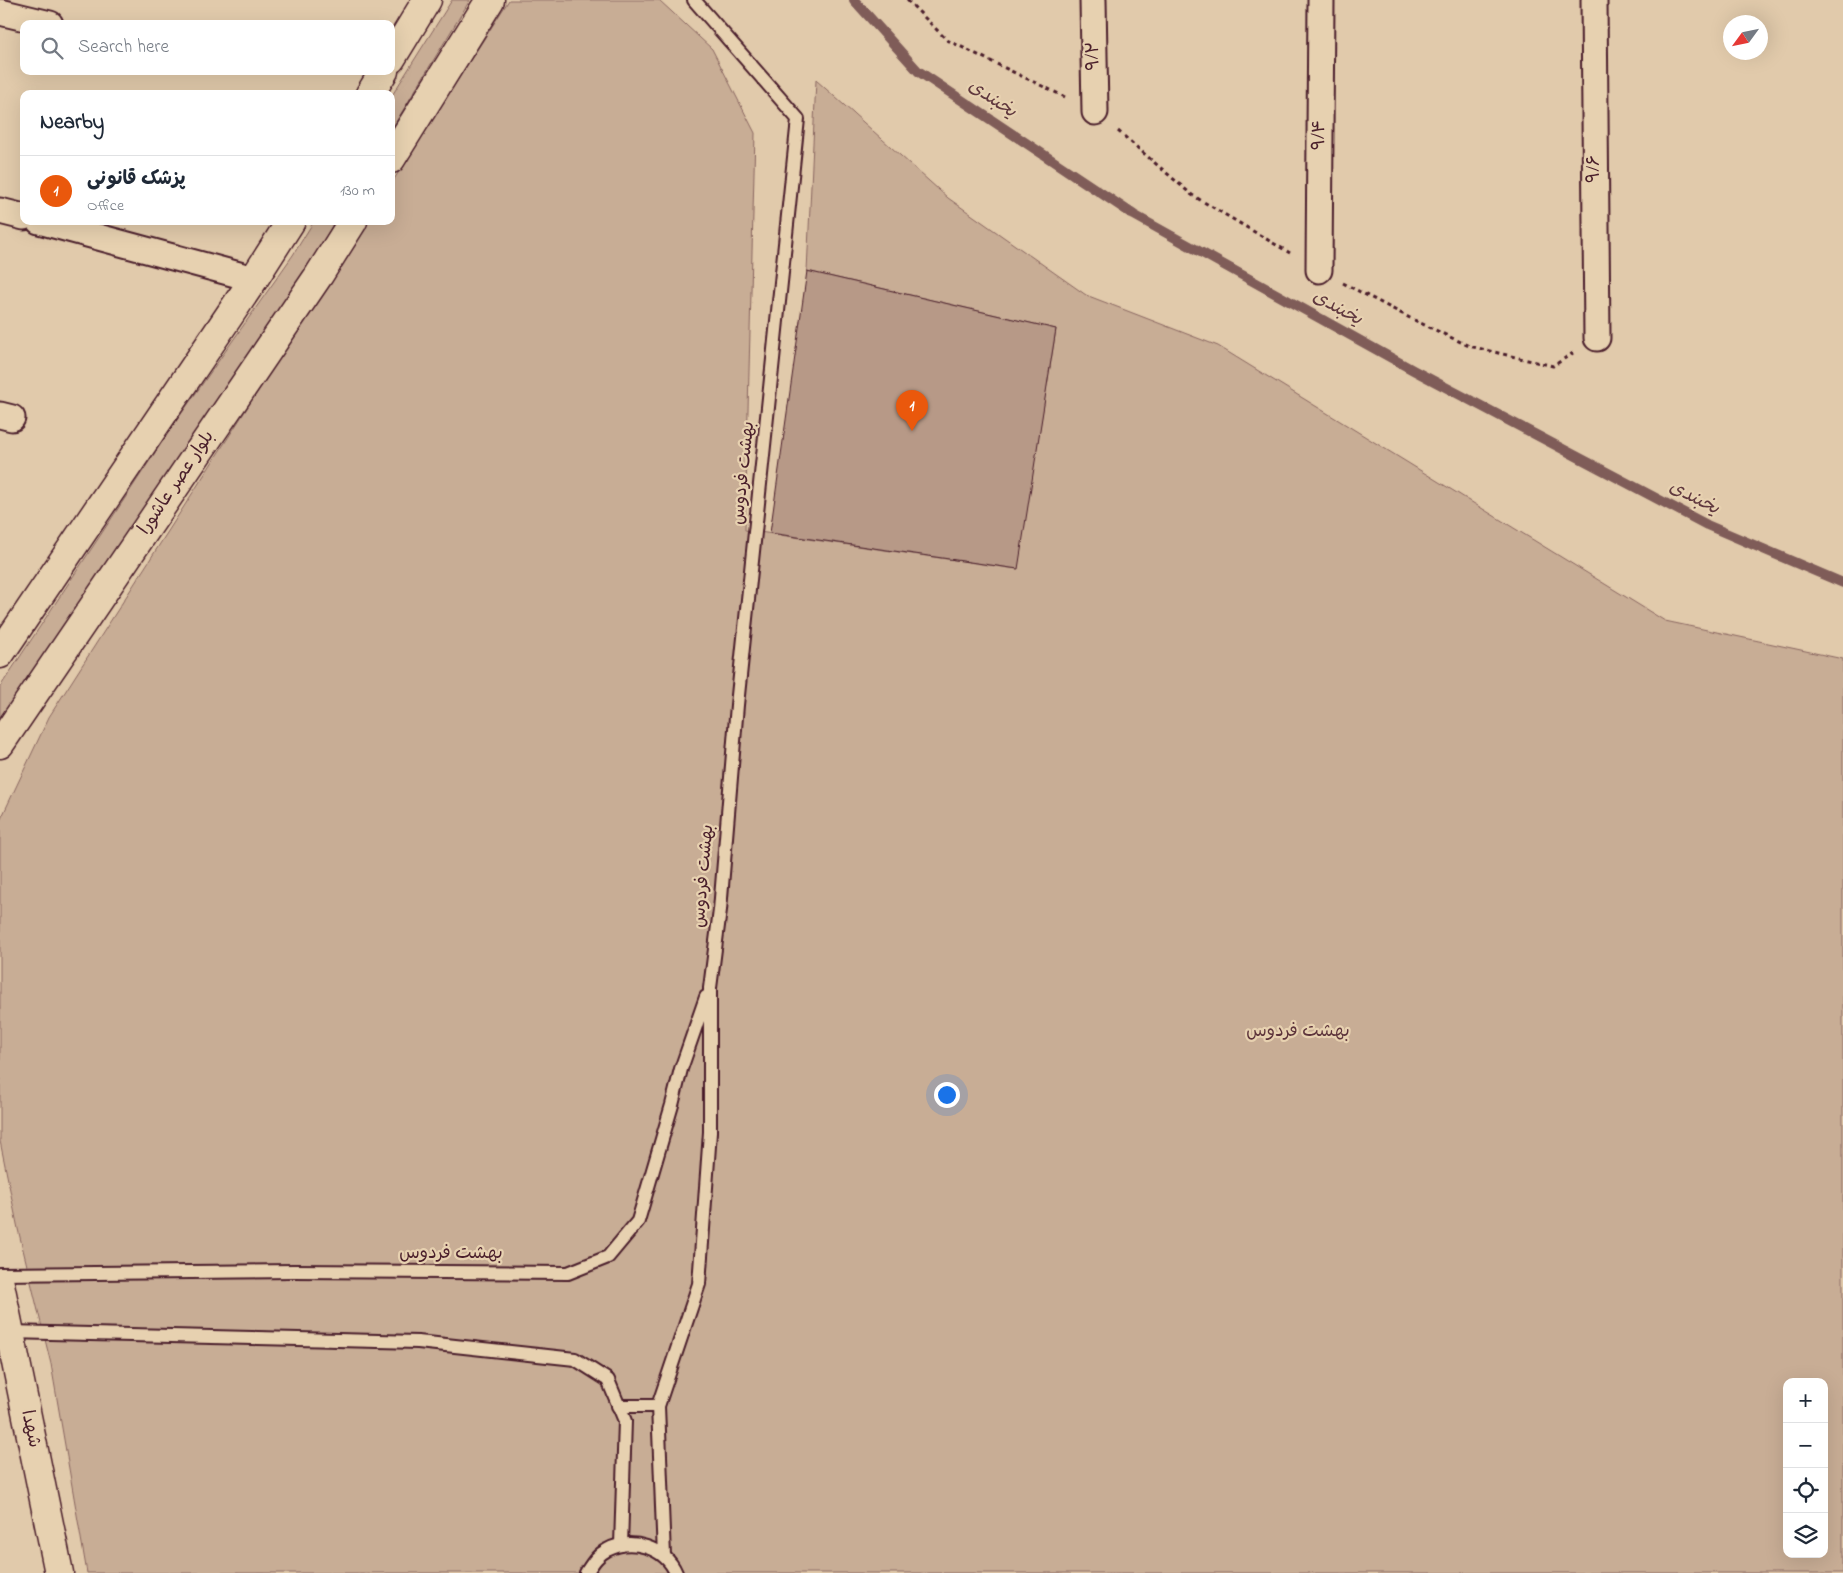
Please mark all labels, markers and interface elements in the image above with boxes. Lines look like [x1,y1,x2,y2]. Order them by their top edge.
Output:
north arrow [1723,15,1768,60]
search box [20,20,395,75]
icon: search [38,34,66,62]
text: Search here [78,34,169,61]
street label: ۹/۲ [1081,41,1107,71]
water label: یخبندی [962,73,1022,125]
text: Nearby [40,108,104,138]
street label: ۹/۴ [1307,120,1333,150]
street label: ۹/۶ [1582,155,1608,183]
text: پزشک قانونی [87,166,185,193]
text: 1 [53,179,59,203]
text: 130 m [340,179,375,203]
text: Office [87,194,124,218]
water label: یخبندی [1307,283,1367,333]
pin: 1 [896,390,928,431]
street label: بهشت فردوس [726,420,762,526]
street label: بلوار عصر عاشورا [133,426,221,540]
water label: یخبندی [1664,474,1724,522]
street label: بهشت فردوس [687,823,721,929]
park label: بهشت فردوس [1246,1019,1350,1045]
your location [934,1082,960,1108]
street label: بهشت فردوس [399,1241,503,1267]
map controls [1783,1378,1828,1558]
button: + [1783,1378,1828,1423]
street label: شهدا [13,1408,47,1450]
button: − [1783,1423,1828,1468]
button: locate [1783,1468,1828,1513]
button: layers [1783,1513,1828,1558]

